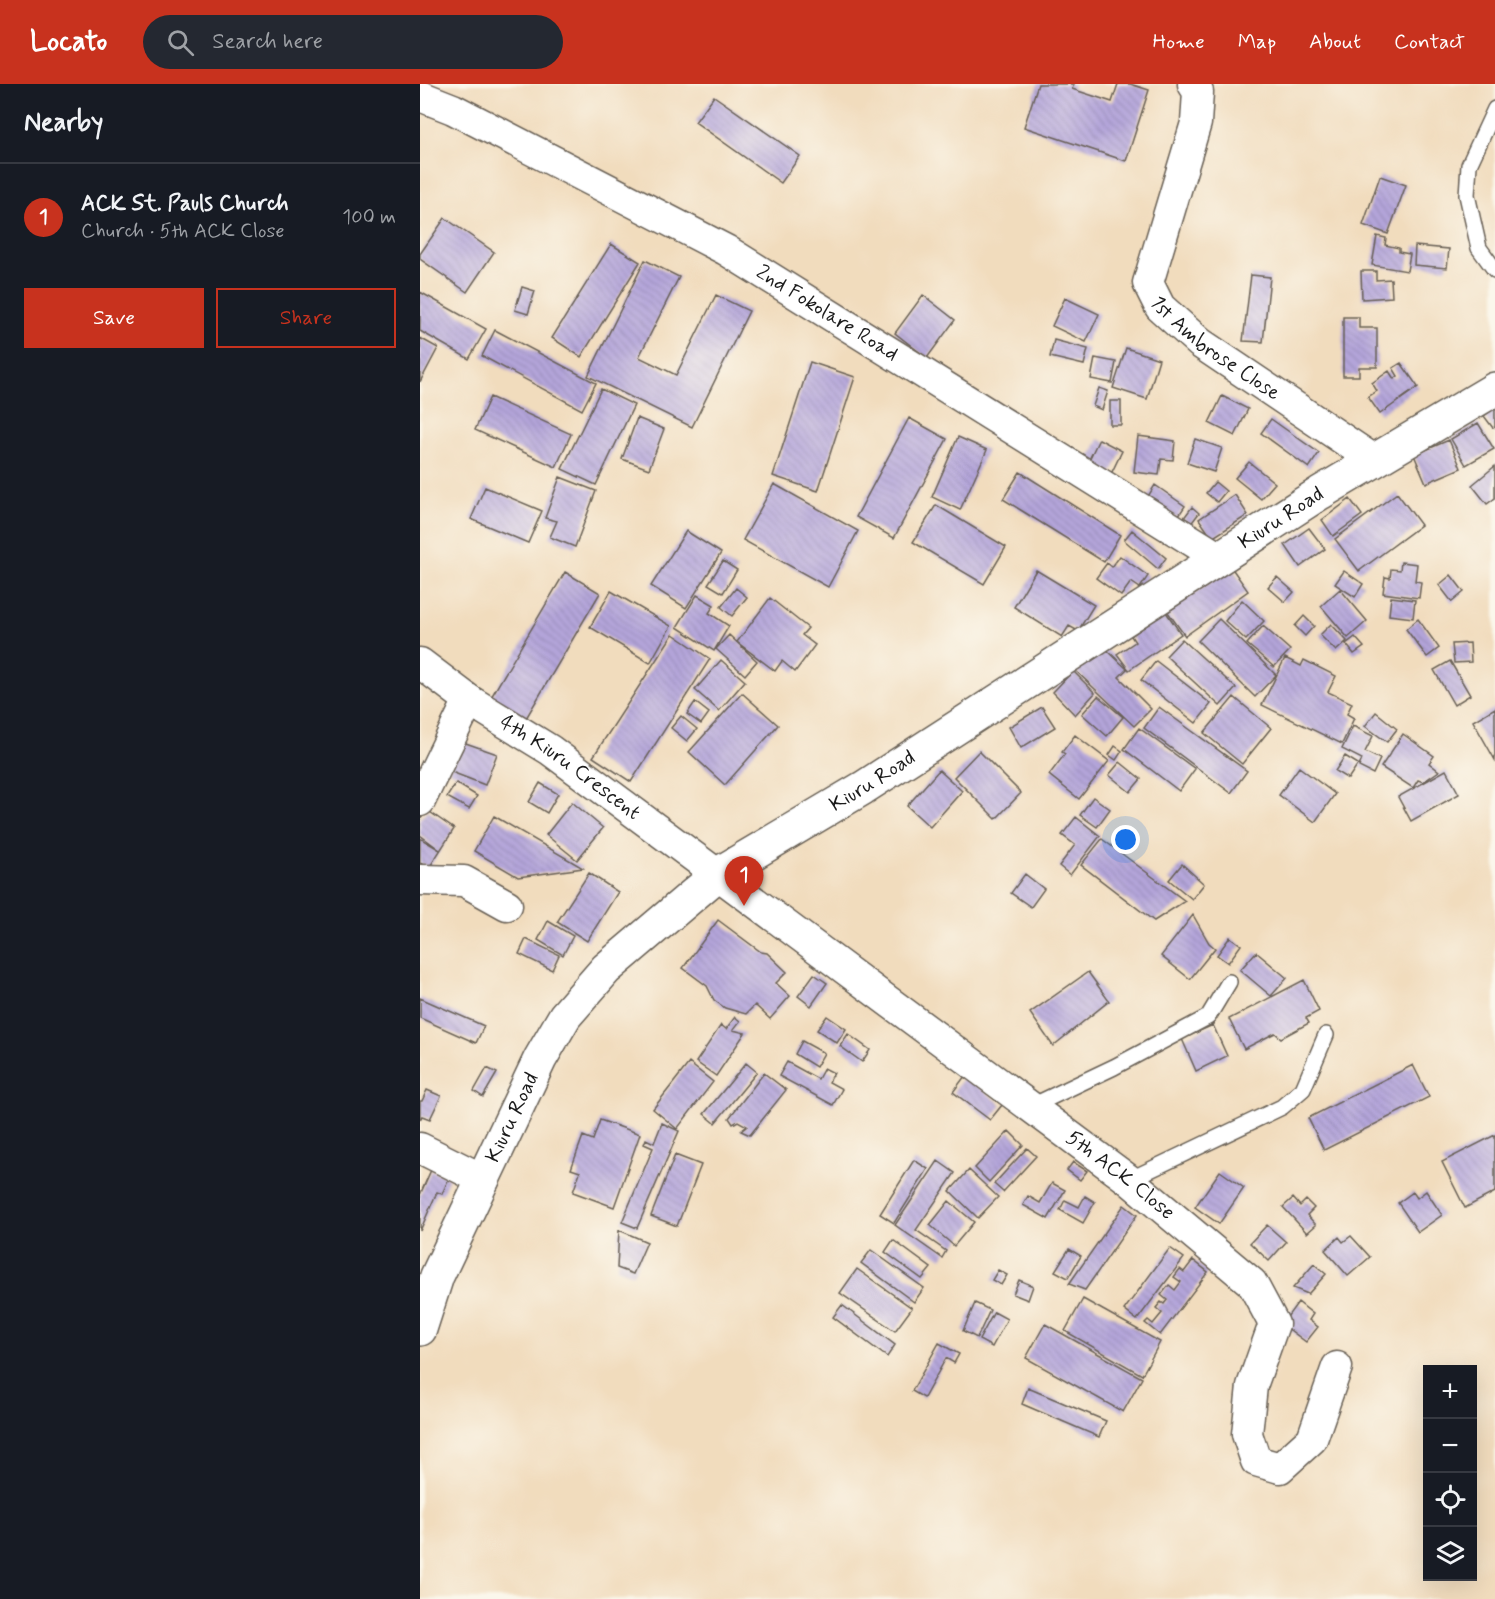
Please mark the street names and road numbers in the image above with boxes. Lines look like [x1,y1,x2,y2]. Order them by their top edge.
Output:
street label: 2nd Fokolare Road [751,258,904,368]
street label: 1st Ambrose Close [1143,291,1286,407]
street label: Kiuru Road [1233,480,1329,556]
street label: 4th Kiuru Crescent [494,708,646,827]
street label: Kiuru Road [824,744,921,819]
street label: Kiuru Road [479,1068,545,1167]
street label: 5th ACK Close [1060,1124,1181,1227]

